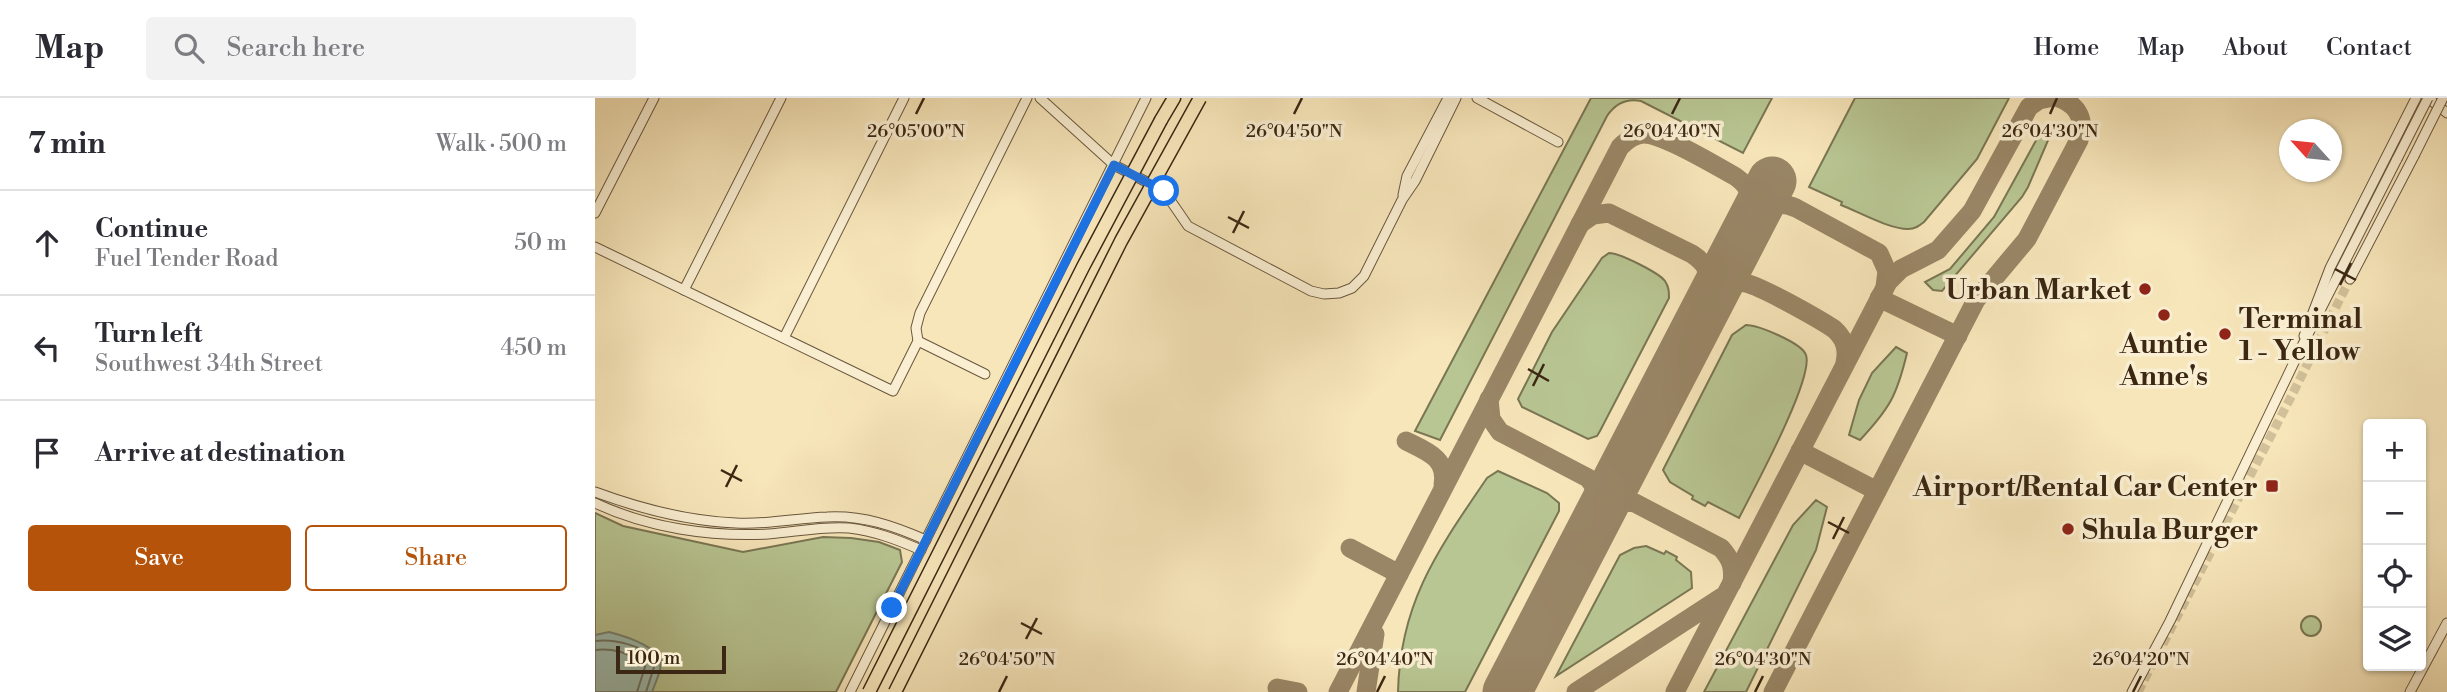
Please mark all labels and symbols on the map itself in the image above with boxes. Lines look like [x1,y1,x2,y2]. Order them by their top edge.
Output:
north arrow [2279,119,2342,182]
text: 26°05'00"N [867,120,966,143]
text: 26°04'50"N [1246,120,1343,143]
text: 26°04'40"N [1623,120,1721,143]
text: 26°04'30"N [2002,120,2099,143]
route start [1148,175,1179,206]
place label: Urban Market [1945,273,2132,308]
marker: Urban Market [2137,281,2153,297]
place label: Terminal 1 - Yellow [2239,302,2362,369]
marker: Auntie Anne's [2156,307,2172,323]
marker: Terminal 1 - Yellow [2217,326,2233,342]
place label: Auntie Anne's [2119,327,2208,394]
place label: Airport/Rental Car Center [1912,470,2258,505]
marker: Airport/Rental Car Center [2264,478,2280,494]
place label: Shula Burger [2082,513,2258,548]
marker: Shula Burger [2060,521,2076,537]
route end [876,592,907,623]
scale bar [616,643,726,675]
text: 26°04'50"N [959,648,1056,671]
text: 26°04'40"N [1336,648,1434,671]
text: 26°04'30"N [1715,648,1812,671]
text: 26°04'20"N [2092,648,2190,671]

